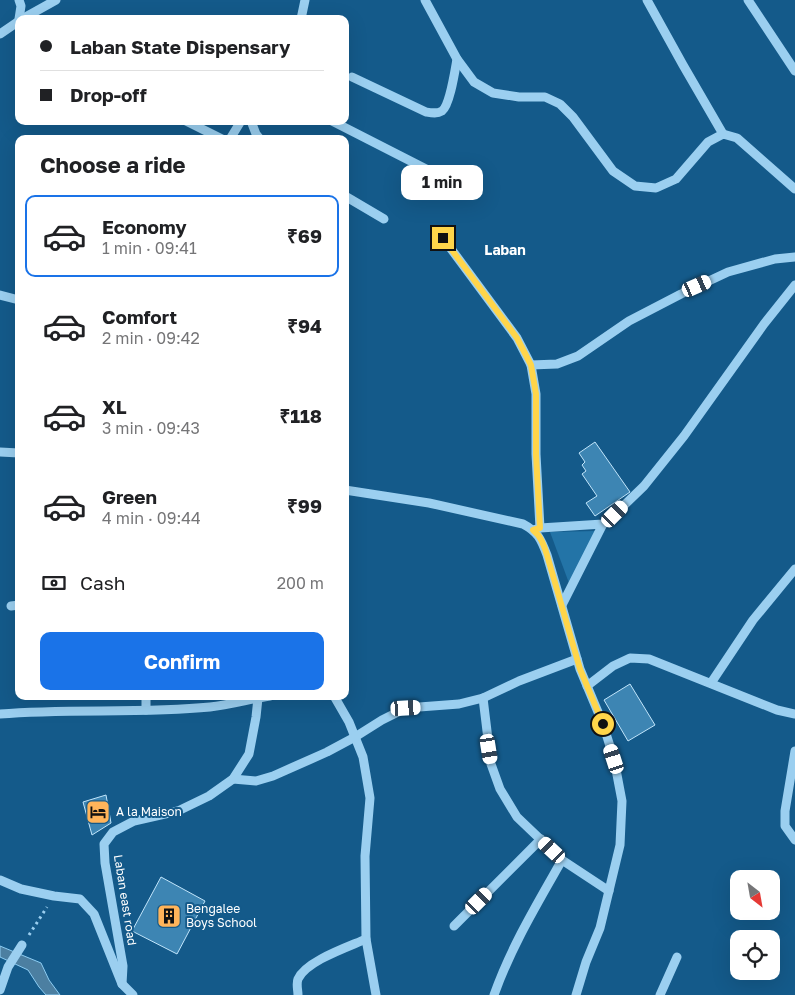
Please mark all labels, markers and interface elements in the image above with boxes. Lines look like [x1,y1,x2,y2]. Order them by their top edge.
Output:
text: Laban State Dispensary [70,35,290,58]
text: Drop-off [70,83,147,106]
text: Choose a ride [40,151,186,178]
callout: 1 min [402,166,484,200]
text: 1 min [422,172,462,192]
icon: car [42,214,87,259]
text: Economy [102,215,187,238]
text: ₹69 [287,224,322,247]
route end [432,227,454,249]
text: 1 min · 09:41 [102,238,197,258]
district label: Laban [484,241,526,258]
car [680,273,713,299]
icon: car [42,304,87,349]
text: Comfort [102,305,177,328]
text: ₹94 [287,314,322,337]
text: 2 min · 09:42 [102,328,200,348]
icon: car [42,394,87,439]
text: XL [102,395,127,418]
text: ₹118 [279,404,322,427]
text: 3 min · 09:43 [102,418,200,438]
icon: car [42,484,87,529]
text: Green [102,485,157,508]
text: ₹99 [287,494,322,517]
car [599,498,630,530]
text: 4 min · 09:44 [102,508,201,528]
icon: cash [40,569,68,597]
text: Cash [80,571,125,594]
text: 200 m [277,573,324,593]
button: Confirm [40,632,324,690]
car [390,700,421,716]
route start [592,713,614,735]
car [479,733,498,765]
car [602,742,625,776]
hotel icon: A la Maison [85,799,111,825]
place label: A la Maison [116,804,182,819]
car [535,834,568,866]
street label: Laban east road [111,853,140,947]
north arrow [730,870,780,920]
map controls [730,870,780,980]
car [463,885,494,917]
place label: Bengalee Boys School [186,901,257,930]
building icon: Bengalee Boys School [156,903,182,929]
button: locate [730,930,780,980]

